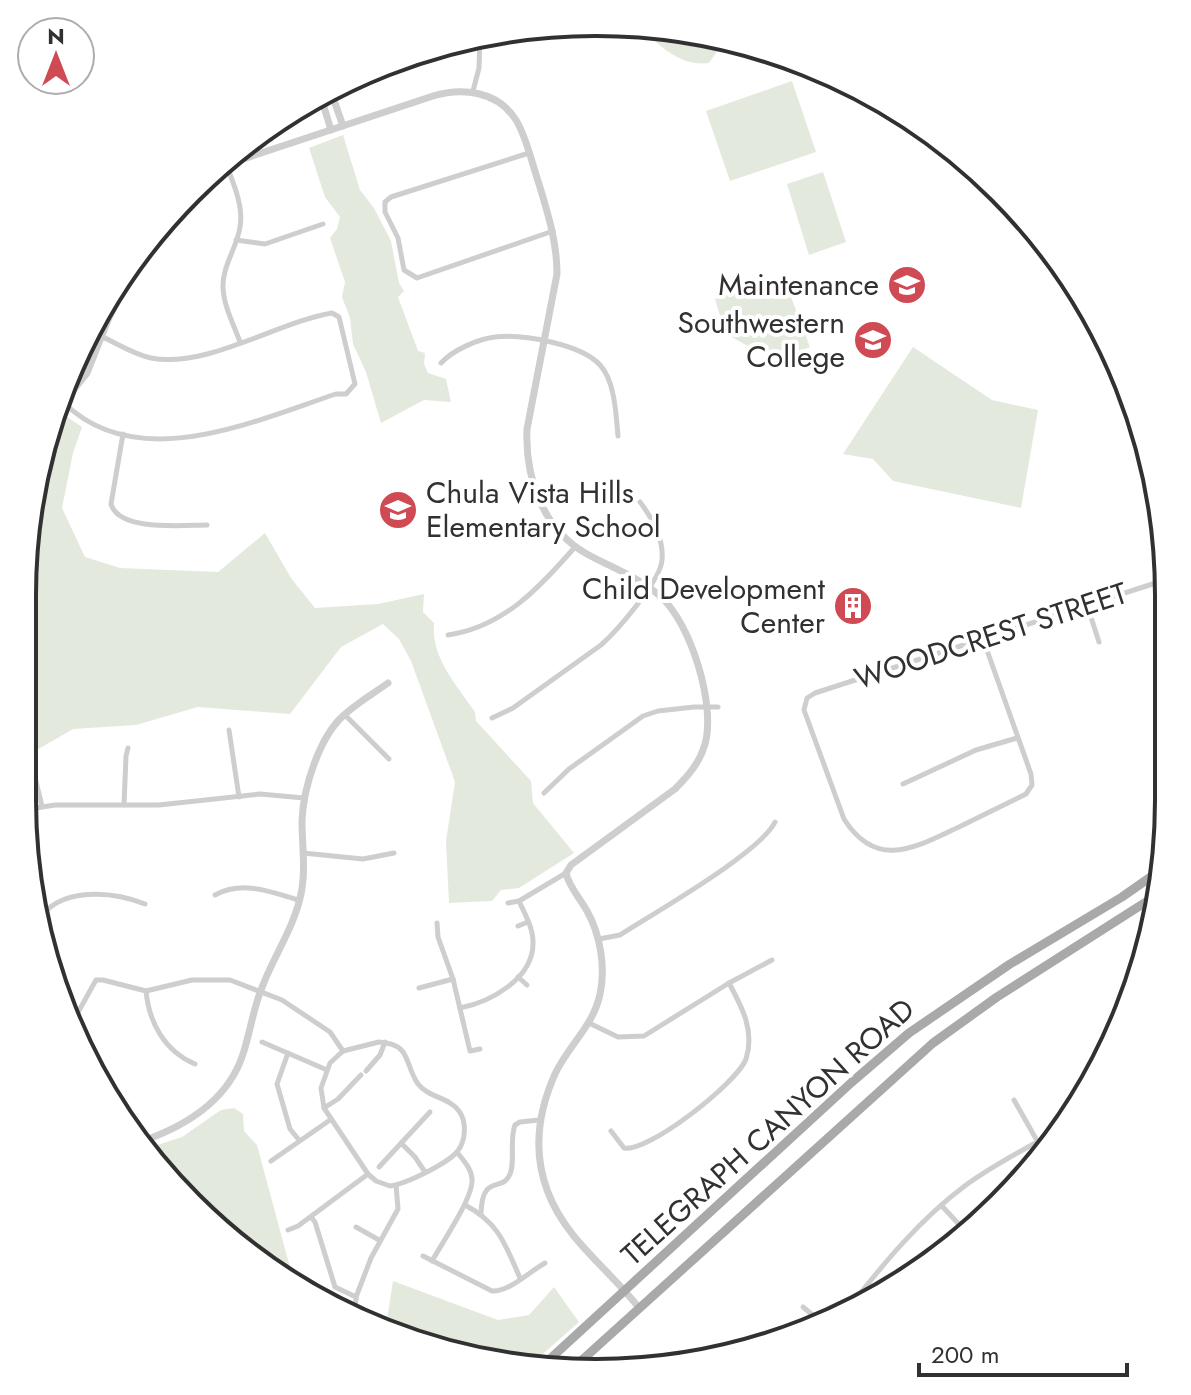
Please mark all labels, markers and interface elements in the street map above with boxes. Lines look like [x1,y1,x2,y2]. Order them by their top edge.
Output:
north arrow [16,16,96,96]
text: N [47,20,65,52]
place label: Maintenance [718,263,879,306]
school or university icon: Maintenance [886,264,928,306]
place label: Southwestern College [677,301,845,378]
school or university icon: Southwestern College [852,319,894,361]
place label: Chula Vista Hills Elementary School [426,471,661,548]
school or university icon: Chula Vista Hills Elementary School [377,489,419,531]
place label: Child Development Center [582,567,826,644]
street label: WOODCREST STREET [849,571,1133,700]
building icon: Child Development Center [832,585,874,627]
street label: TELEGRAPH CANYON ROAD [612,988,924,1275]
scale bar [919,1327,1127,1377]
text: 200 m [931,1337,999,1372]

